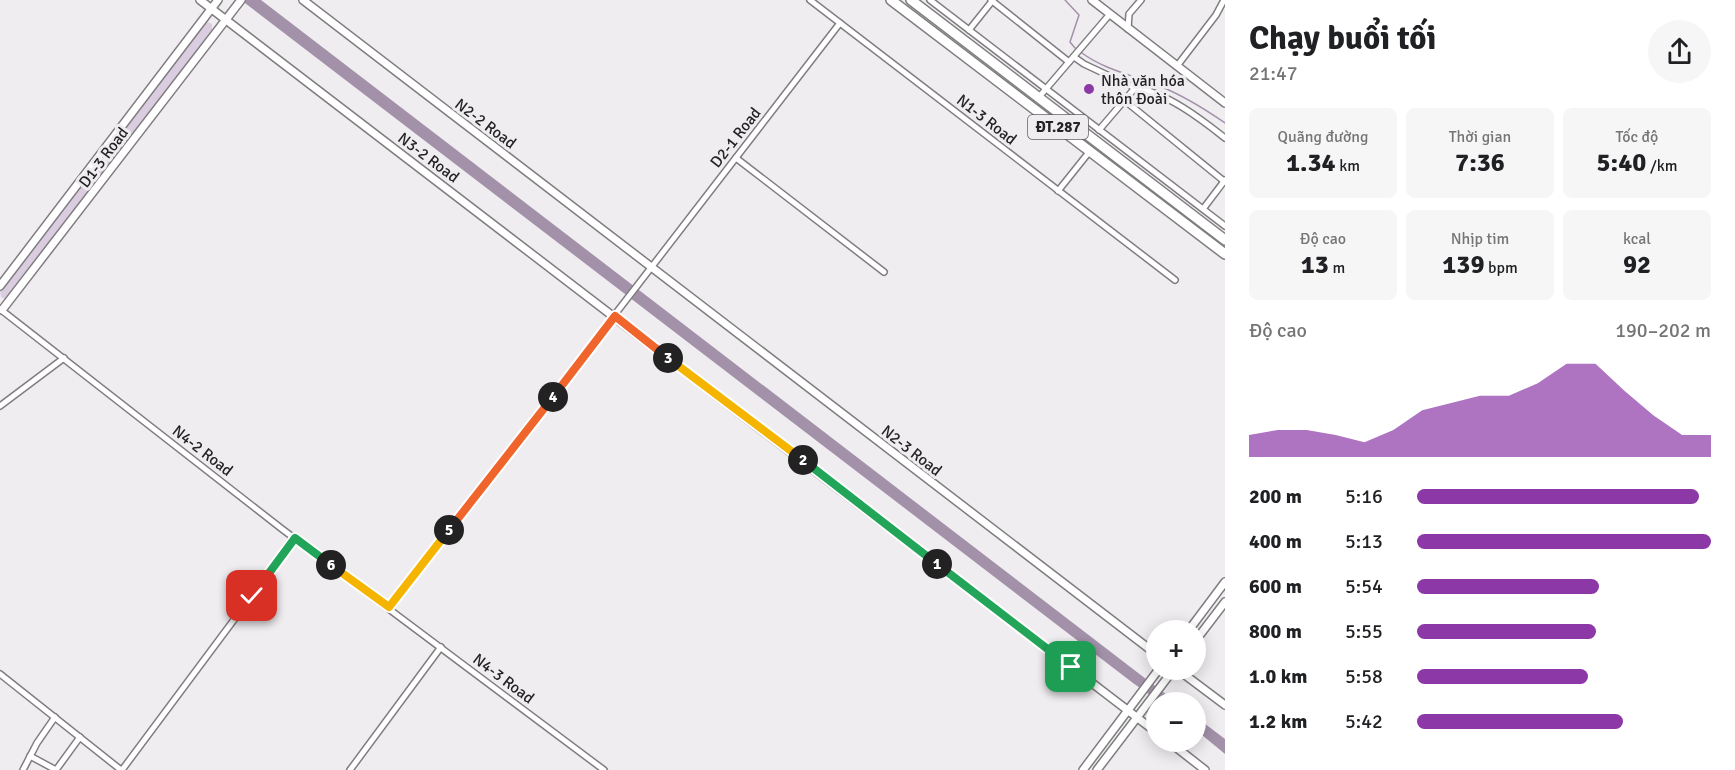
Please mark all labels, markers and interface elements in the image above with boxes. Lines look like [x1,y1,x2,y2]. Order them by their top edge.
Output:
text: Chạy buổi tối [1249,18,1436,59]
button: share [1648,20,1711,83]
text: 21:47 [1249,61,1298,86]
place label: Nhà văn hóa thôn Đoài [1101,71,1185,109]
marker: Nhà văn hóa thôn Đoài [1082,82,1096,96]
street label: N1-3 Road [952,90,1020,149]
street label: N2-2 Road [451,94,520,153]
street label: D2-1 Road [706,103,766,172]
road number: ĐT.287 [1028,115,1088,139]
street label: D1-3 Road [75,123,133,192]
text: Quãng đường [1278,127,1368,147]
text: Thời gian [1449,127,1511,147]
text: Tốc độ [1616,127,1658,147]
street label: N3-2 Road [394,128,463,187]
text: 1.34 [1286,147,1336,179]
text: 7:36 [1455,147,1505,179]
text: 5:40 [1597,147,1646,179]
text: km [1336,156,1360,176]
text: /km [1646,156,1677,176]
text: Độ cao [1300,229,1346,249]
text: Nhịp tim [1451,229,1509,249]
text: kcal [1623,229,1651,249]
text: 13 [1301,249,1329,281]
text: 139 [1442,249,1484,281]
text: 92 [1623,249,1651,281]
text: m [1329,258,1345,278]
text: bpm [1484,258,1518,278]
text: Độ cao [1249,318,1307,343]
text: 190–202 m [1615,318,1711,343]
pin: 3 [653,343,683,373]
text: 3 [664,348,672,368]
pin: 4 [538,382,568,412]
text: 4 [549,387,557,407]
street label: N4-2 Road [168,421,237,481]
street label: N2-3 Road [877,421,946,481]
pin: 2 [788,445,818,475]
text: 2 [799,450,807,470]
text: 200 m [1249,484,1302,509]
text: 5:16 [1345,484,1383,509]
pin: 5 [434,515,464,545]
text: 5 [445,520,453,540]
text: 400 m [1249,529,1302,554]
text: 5:13 [1345,529,1383,554]
pin: 1 [922,549,952,579]
pin: 6 [316,550,346,580]
text: 1 [933,554,941,574]
text: 6 [327,555,335,575]
pin [226,570,277,621]
text: 600 m [1249,574,1302,599]
text: 5:54 [1345,574,1383,599]
icon: check [235,579,268,612]
text: 800 m [1249,619,1302,644]
text: 5:55 [1345,619,1383,644]
map controls [1146,620,1206,752]
button: + [1146,620,1206,680]
pin [1045,641,1096,692]
street label: N4-3 Road [469,649,538,708]
icon: arrive [1054,650,1087,683]
text: 1.0 km [1249,664,1307,689]
text: 5:58 [1345,664,1383,689]
button: − [1146,692,1206,752]
text: 1.2 km [1249,709,1307,734]
text: 5:42 [1345,709,1383,734]

